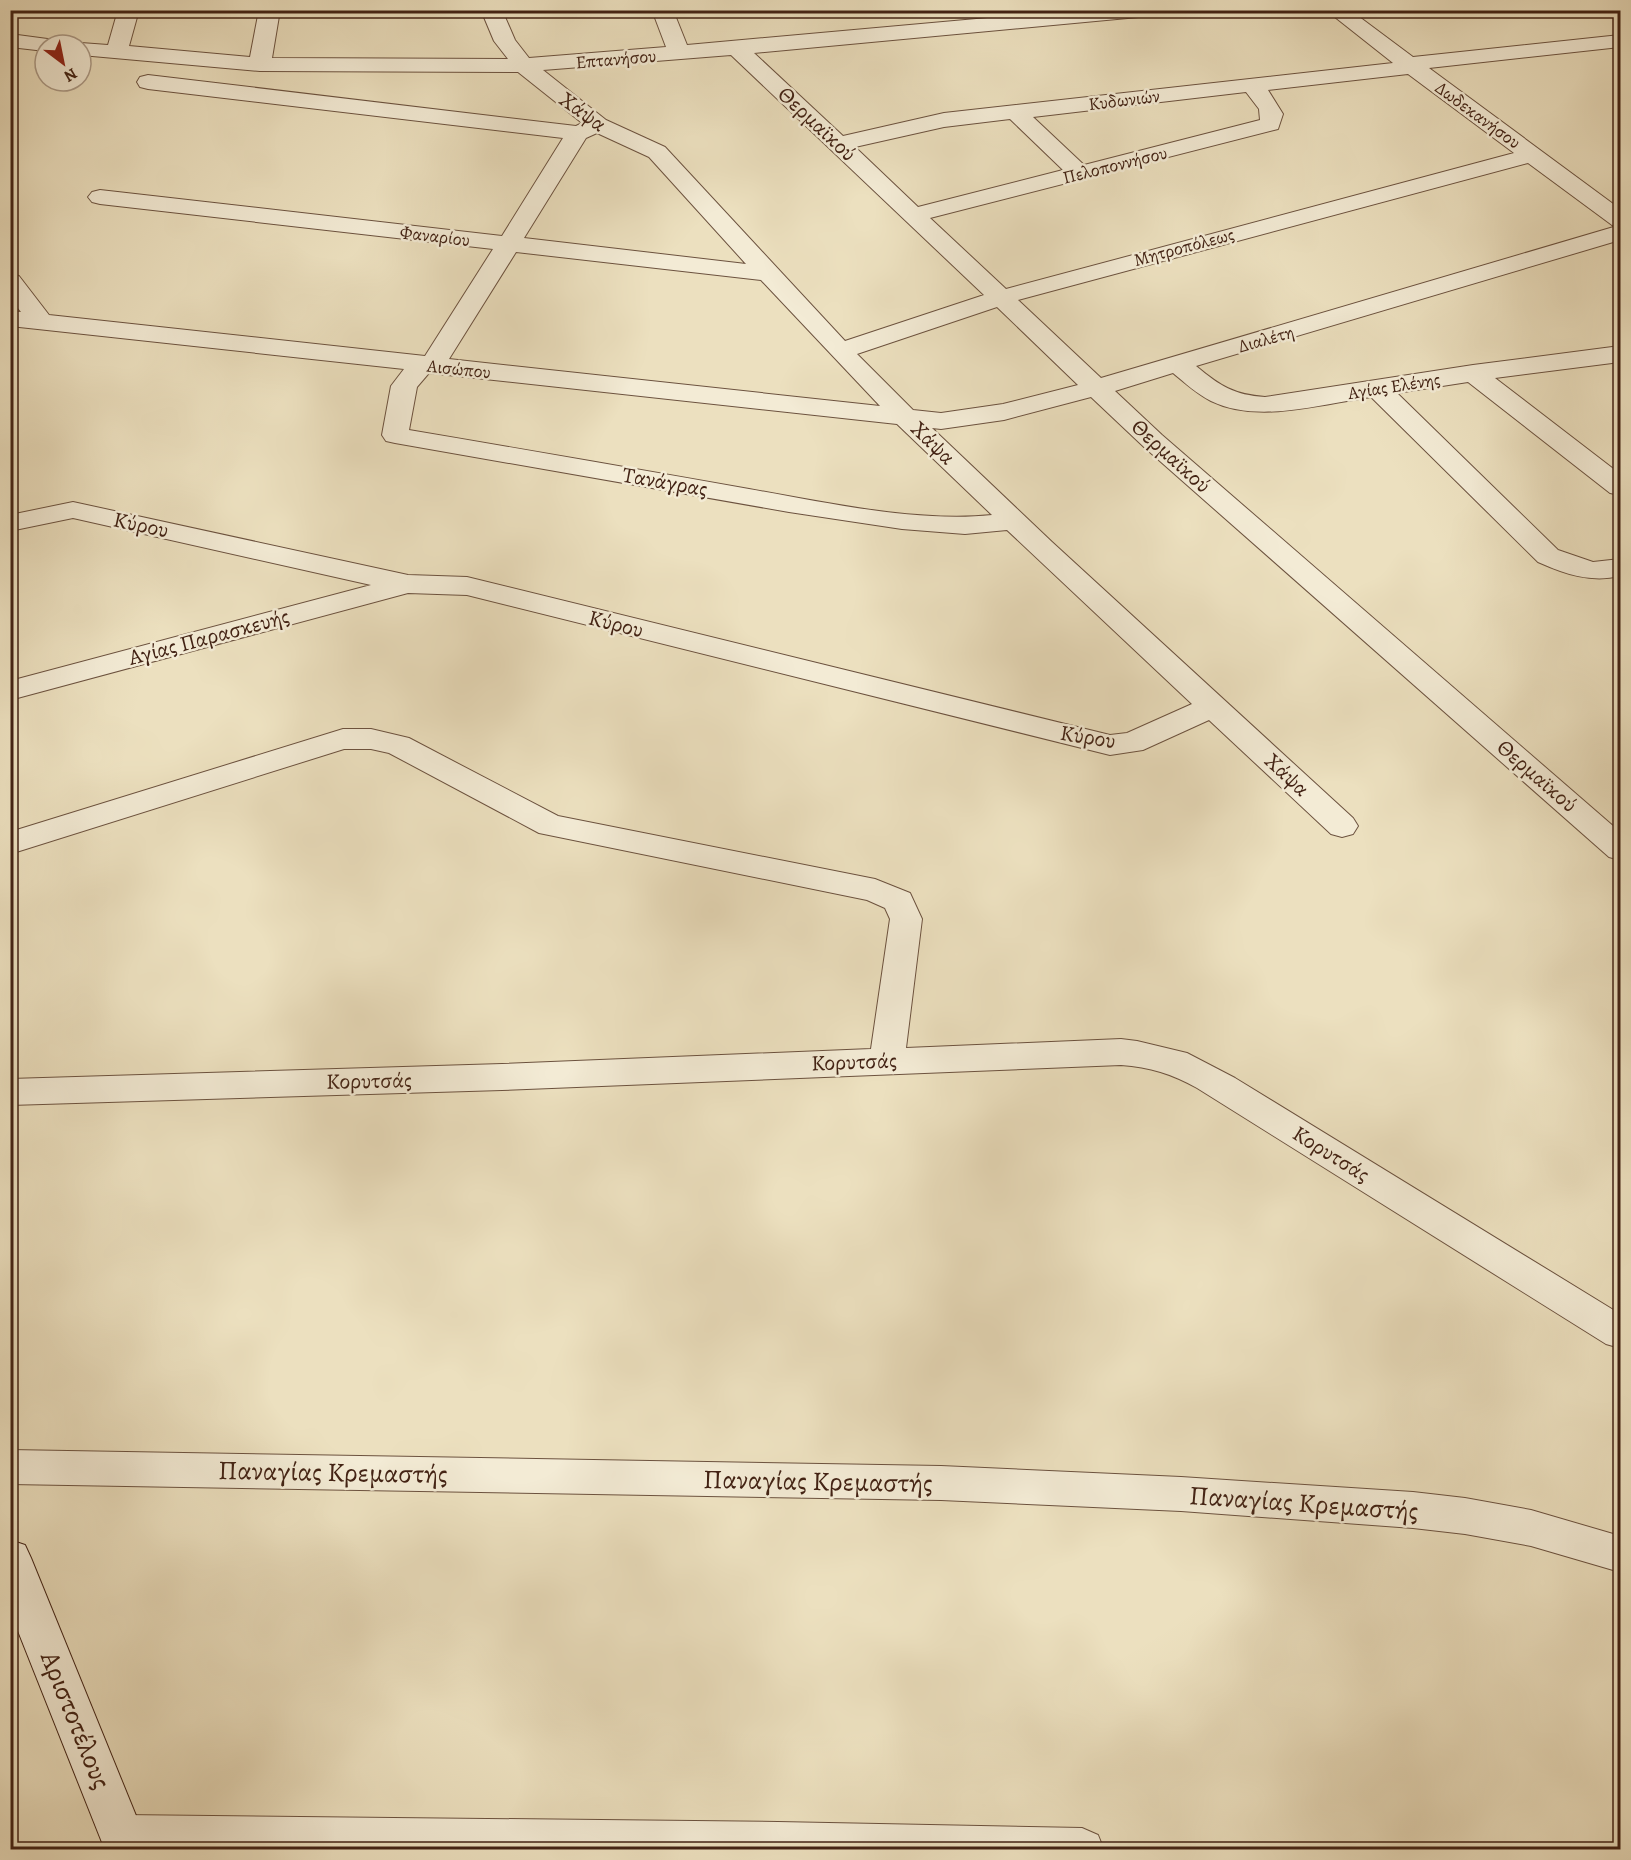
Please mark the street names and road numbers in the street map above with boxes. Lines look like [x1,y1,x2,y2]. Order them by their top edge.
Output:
street label: Επτανήσου [575,44,657,74]
street label: Δωδεκανήσου [1430,76,1526,154]
street label: Θερμαϊκού [771,80,863,168]
street label: Κυδωνιών [1087,84,1161,116]
street label: Χάψα [553,85,613,139]
street label: Πελοποννήσου [1060,140,1170,190]
street label: Φαναρίου [399,220,471,252]
street label: Μητροπόλεως [1131,222,1237,272]
street label: Διαλέτη [1235,320,1297,358]
street label: Αισώπου [425,354,492,384]
street label: Αγίας Ελένης [1345,367,1442,405]
street label: Θερμαϊκού [1125,412,1217,500]
street label: Χάψα [904,414,962,472]
street label: Τανάγρας [620,460,710,504]
street label: Κύρου [111,505,171,545]
street label: Αγίας Παρασκευής [124,601,293,673]
street label: Κύρου [585,603,647,645]
street label: Κύρου [1058,718,1118,756]
street label: Θερμαϊκού [1490,733,1584,819]
street label: Χάψα [1258,746,1316,804]
street label: Κορυτσάς [811,1046,897,1078]
street label: Κορυτσάς [326,1065,412,1097]
street label: Κορυτσάς [1287,1119,1375,1189]
street label: Παναγίας Κρεμαστής [218,1452,448,1492]
street label: Παναγίας Κρεμαστής [703,1461,933,1501]
street label: Παναγίας Κρεμαστής [1188,1477,1420,1529]
street label: Αριστοτέλους [32,1645,120,1794]

